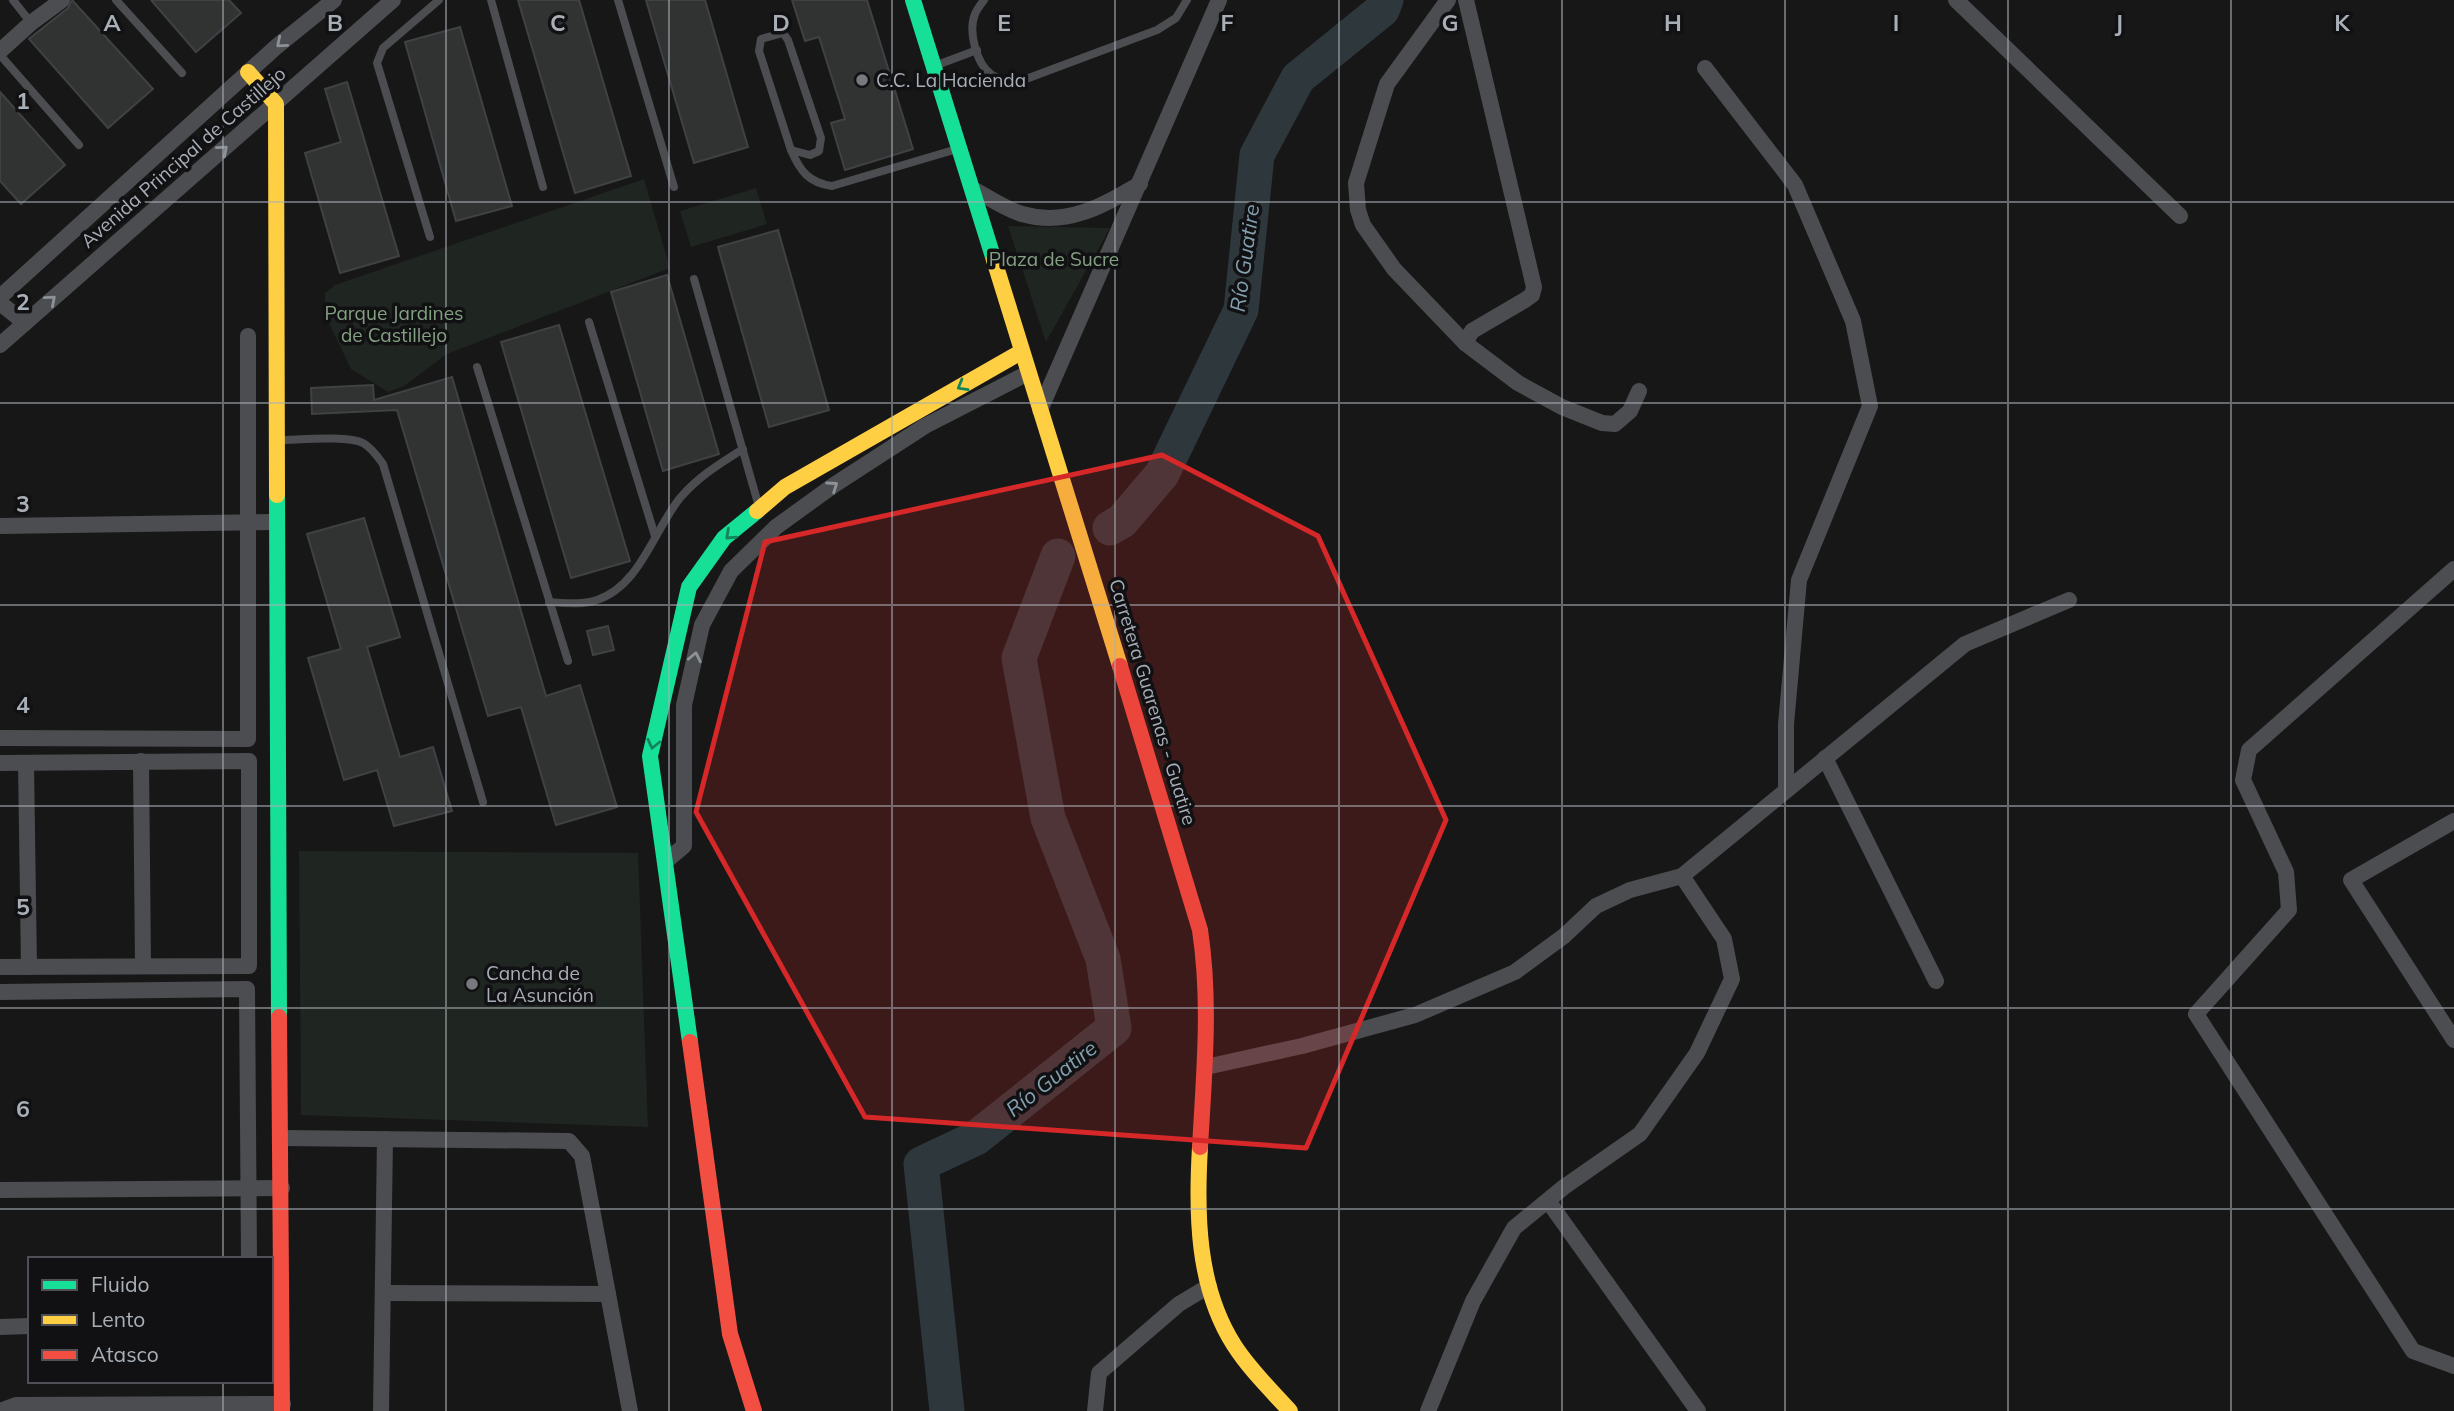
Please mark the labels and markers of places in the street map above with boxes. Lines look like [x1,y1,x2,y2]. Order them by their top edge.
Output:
place label: C.C. La Hacienda [876,68,1026,92]
marker: C.C. La Hacienda [854,72,870,88]
place label: Cancha de La Asunción [486,961,594,1007]
marker: Cancha de La Asunción [464,976,480,992]

